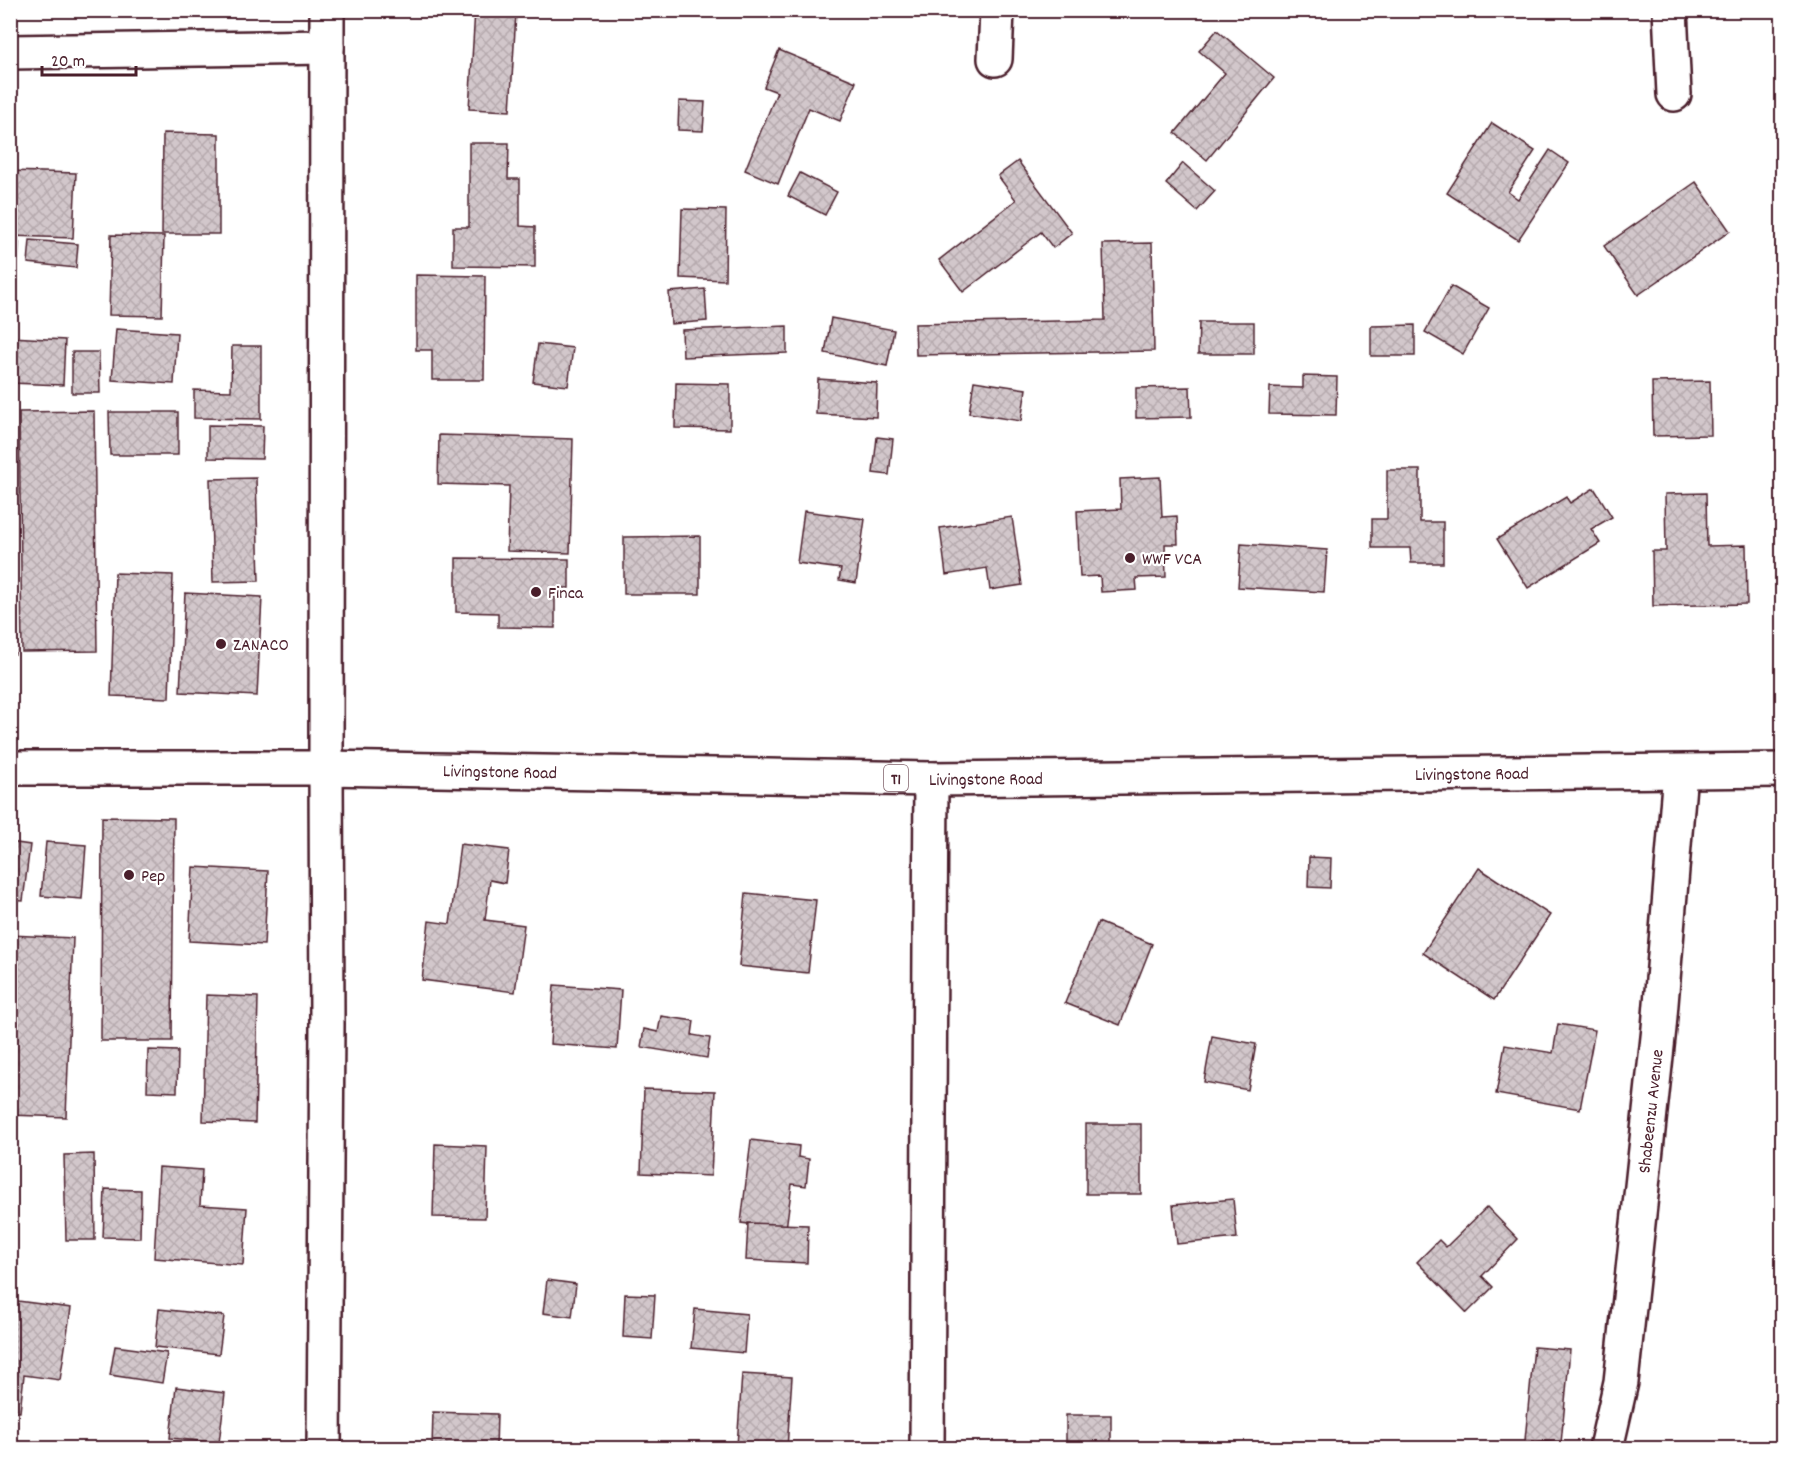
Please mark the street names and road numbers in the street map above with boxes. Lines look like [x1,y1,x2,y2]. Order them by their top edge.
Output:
street label: Livingstone Road [443,760,557,787]
street label: Livingstone Road [1415,763,1529,789]
road number: T1 [884,765,908,791]
street label: Livingstone Road [929,768,1043,794]
street label: Shabeenzu Avenue [1633,1048,1672,1175]

